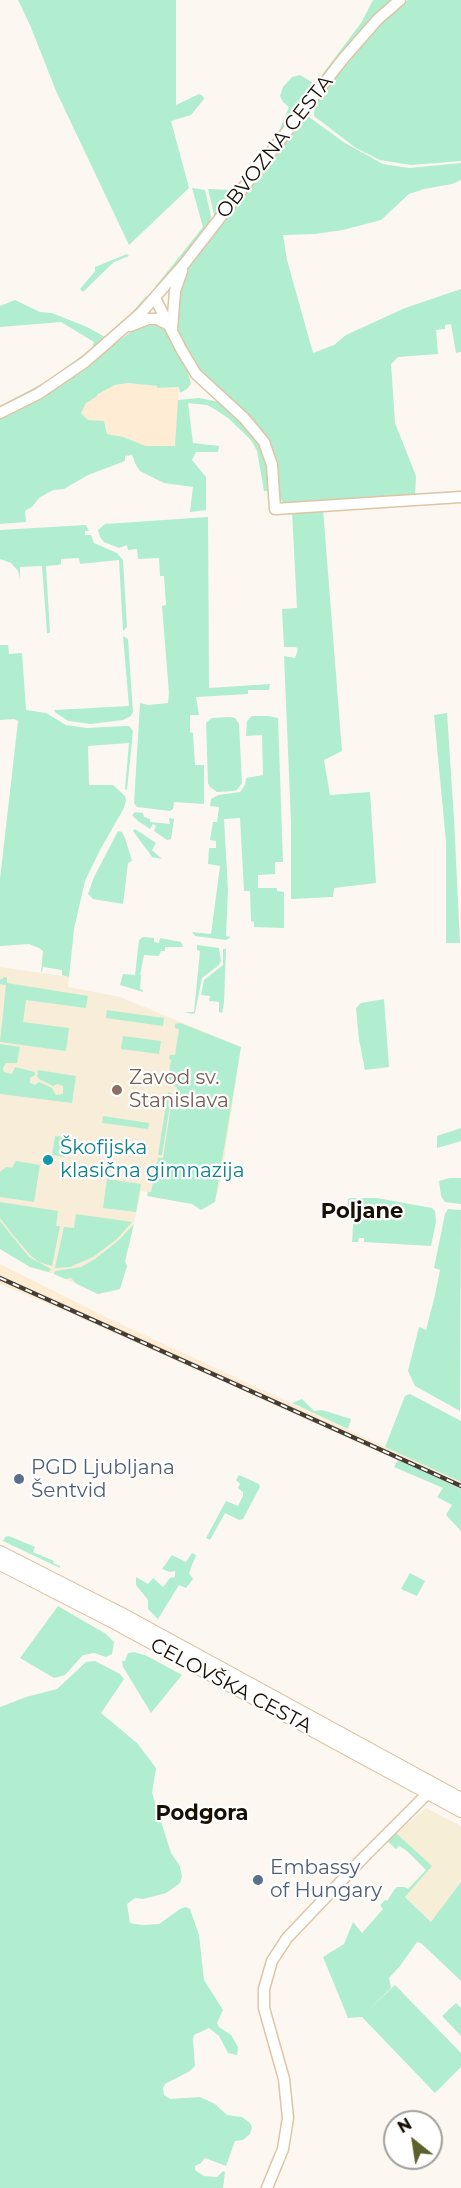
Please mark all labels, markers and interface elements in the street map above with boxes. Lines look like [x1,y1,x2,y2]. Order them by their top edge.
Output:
street label: OBVOZNA CESTA [212,71,338,223]
place label: Zavod sv. Stanislava [129,1066,229,1113]
marker: Zavod sv. Stanislava [110,1083,124,1097]
place label: Škofijska klasična gimnazija [60,1136,245,1183]
marker: Škofijska klasična gimnazija [41,1153,55,1167]
district label: Poljane [321,1199,403,1225]
place label: PGD Ljubljana Šentvid [31,1456,175,1503]
marker: PGD Ljubljana Šentvid [12,1472,26,1486]
street label: CELOVŠKA CESTA [146,1633,316,1739]
district label: Podgora [155,1801,249,1827]
place label: Embassy of Hungary [270,1856,382,1903]
marker: Embassy of Hungary [251,1873,265,1887]
north arrow [383,2110,443,2170]
text: N [394,2114,415,2137]

